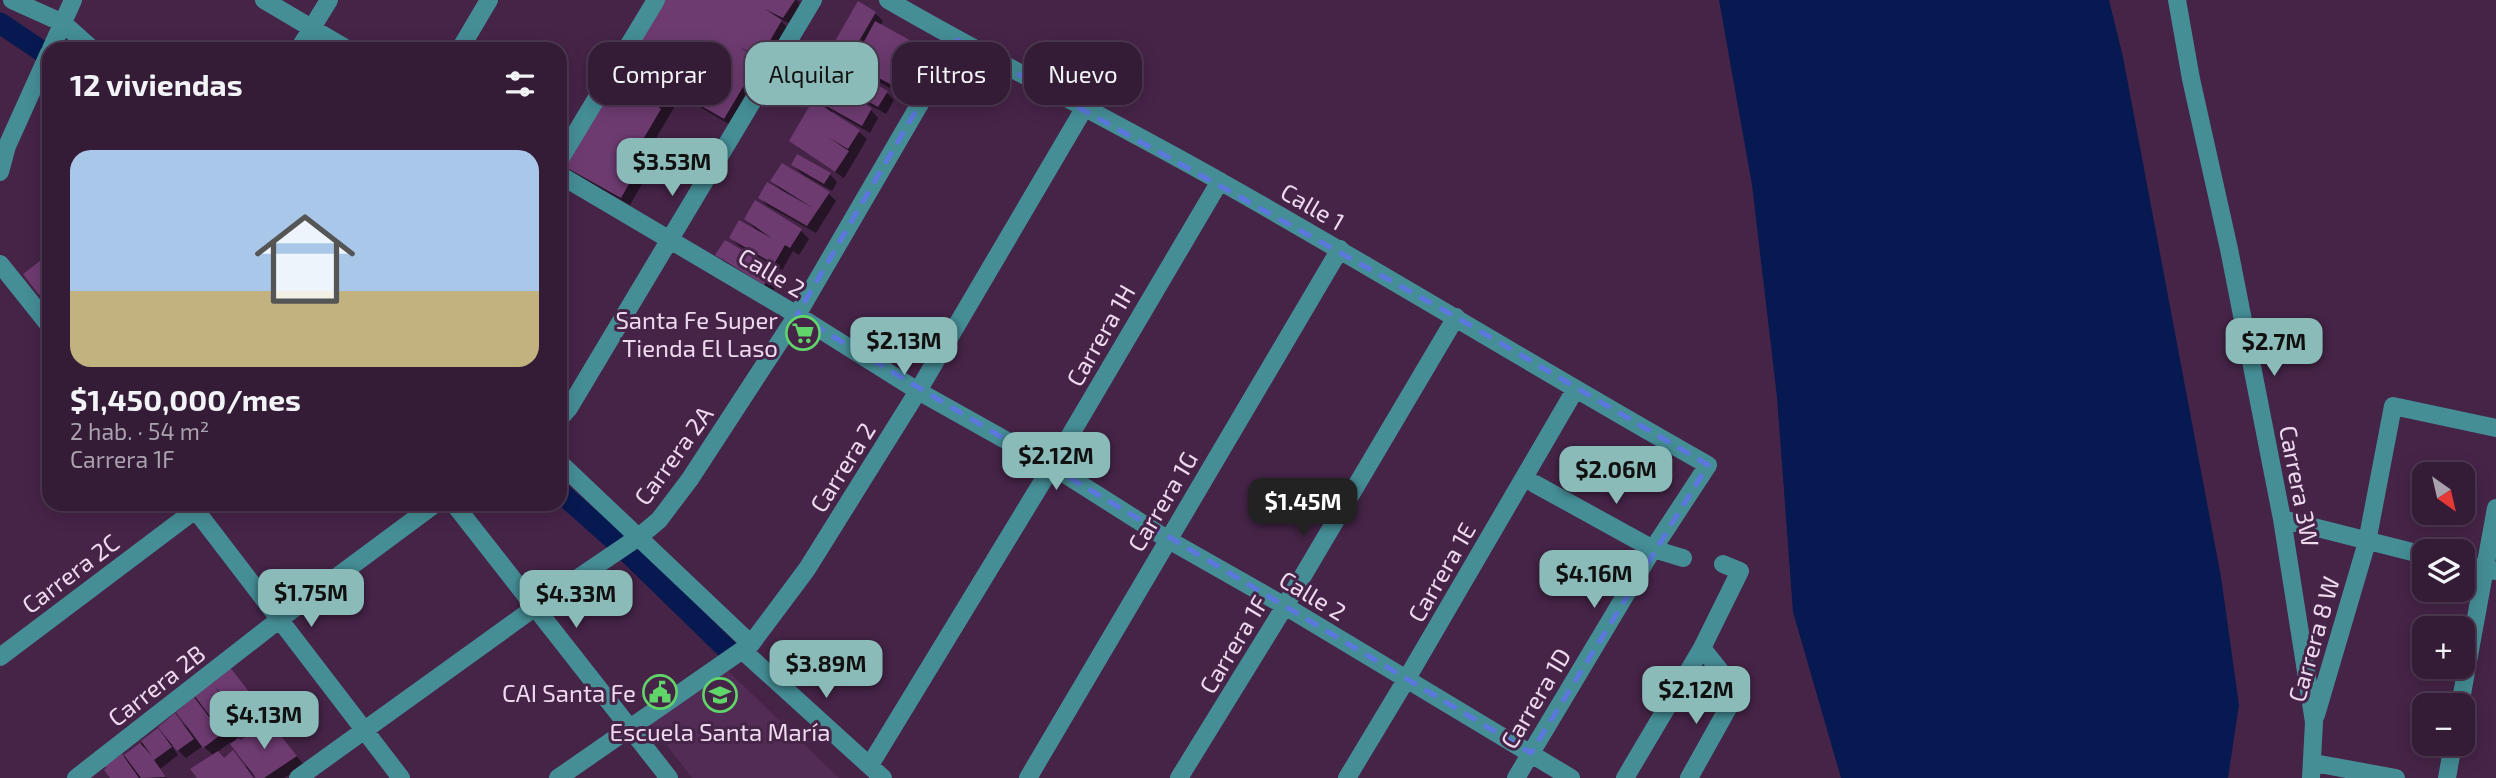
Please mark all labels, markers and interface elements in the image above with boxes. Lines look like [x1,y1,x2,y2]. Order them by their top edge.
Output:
chip: Comprar [588,42,731,105]
chip: Alquilar [745,42,878,105]
chip: Filtros [892,42,1010,105]
chip: Nuevo [1024,42,1142,105]
icon: filters [501,65,539,103]
text: 12 viviendas [70,66,243,102]
pin: $3.53M [615,138,729,198]
text: $3.53M [633,147,711,175]
street label: Calle 1 [1276,176,1350,236]
icon: home [242,196,368,322]
street label: Calle 2 [733,241,811,303]
street label: Carrera 1H [1059,279,1141,391]
place label: Santa Fe Super Tienda El Laso [615,305,778,362]
supermarket icon: Santa Fe Super Tienda El Laso [784,314,822,352]
pin: $2.13M [847,318,961,377]
pin: $2.7M [2225,318,2323,378]
text: $2.13M [866,326,942,354]
text: $2.7M [2242,327,2306,355]
text: $1,450,000/mes [70,381,301,417]
street label: Carrera 2A [627,400,719,510]
text: 2 hab. · 54 m² [70,417,209,445]
street label: Carrera 2 [803,417,881,517]
street label: Carrera 3W [2274,423,2326,549]
pin: $2.12M [999,433,1113,492]
text: $2.12M [1018,441,1094,469]
text: Carrera 1F [70,445,175,473]
street label: Carrera 1G [1121,446,1203,556]
pin: $2.06M [1559,447,1673,506]
text: $2.06M [1575,455,1657,483]
north arrow [2412,462,2474,525]
map controls [2412,462,2475,756]
pin: $1.45M [1246,478,1360,538]
text: $1.45M [1264,487,1342,515]
street label: Carrera 1E [1401,517,1481,627]
street label: Carrera 2C [16,527,124,619]
button: layers [2412,539,2475,602]
pin: $4.16M [1537,550,1651,610]
text: $4.16M [1555,559,1633,587]
street label: Calle 2 [1274,564,1352,626]
pin: $1.75M [254,570,368,629]
pin: $4.33M [519,570,633,630]
street label: Carrera 8 W [2281,573,2345,705]
text: $1.75M [274,578,348,606]
text: $4.33M [536,579,616,607]
street label: Carrera 1F [1192,590,1274,698]
button: + [2412,616,2475,679]
street label: Carrera 2B [102,638,210,732]
pin: $3.89M [769,640,883,700]
street label: Carrera 1D [1494,642,1576,754]
text: $3.89M [786,649,866,677]
pin: $2.12M [1639,666,1753,726]
public building icon: CAI Santa Fe [641,673,679,711]
text: $2.12M [1658,675,1734,703]
school or university icon: Escuela Santa María [701,676,739,714]
place label: CAI Santa Fe [502,678,636,707]
pin: $4.13M [207,692,321,751]
button: − [2412,693,2475,756]
text: $4.13M [226,700,302,728]
place label: Escuela Santa María [610,717,830,746]

